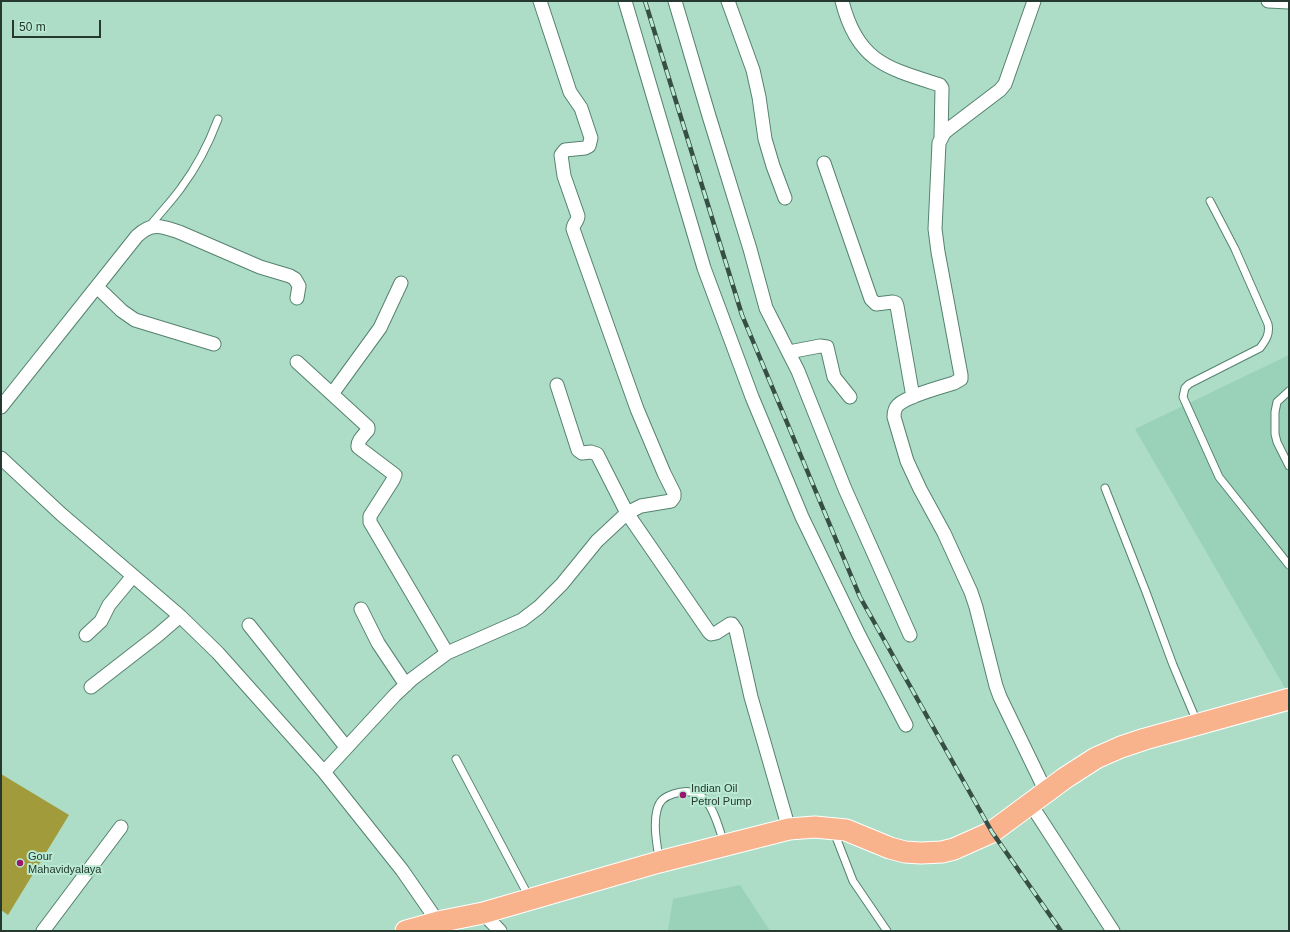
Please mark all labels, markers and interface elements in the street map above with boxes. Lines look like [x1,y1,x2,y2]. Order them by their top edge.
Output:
scale bar [14,12,103,38]
text: 50 m [19,20,46,34]
place label: Indian Oil Petrol Pump [691,782,752,808]
marker: Indian Oil Petrol Pump [678,790,688,800]
place label: Gour Mahavidyalaya [28,850,101,876]
marker: Gour Mahavidyalaya [15,858,25,868]

